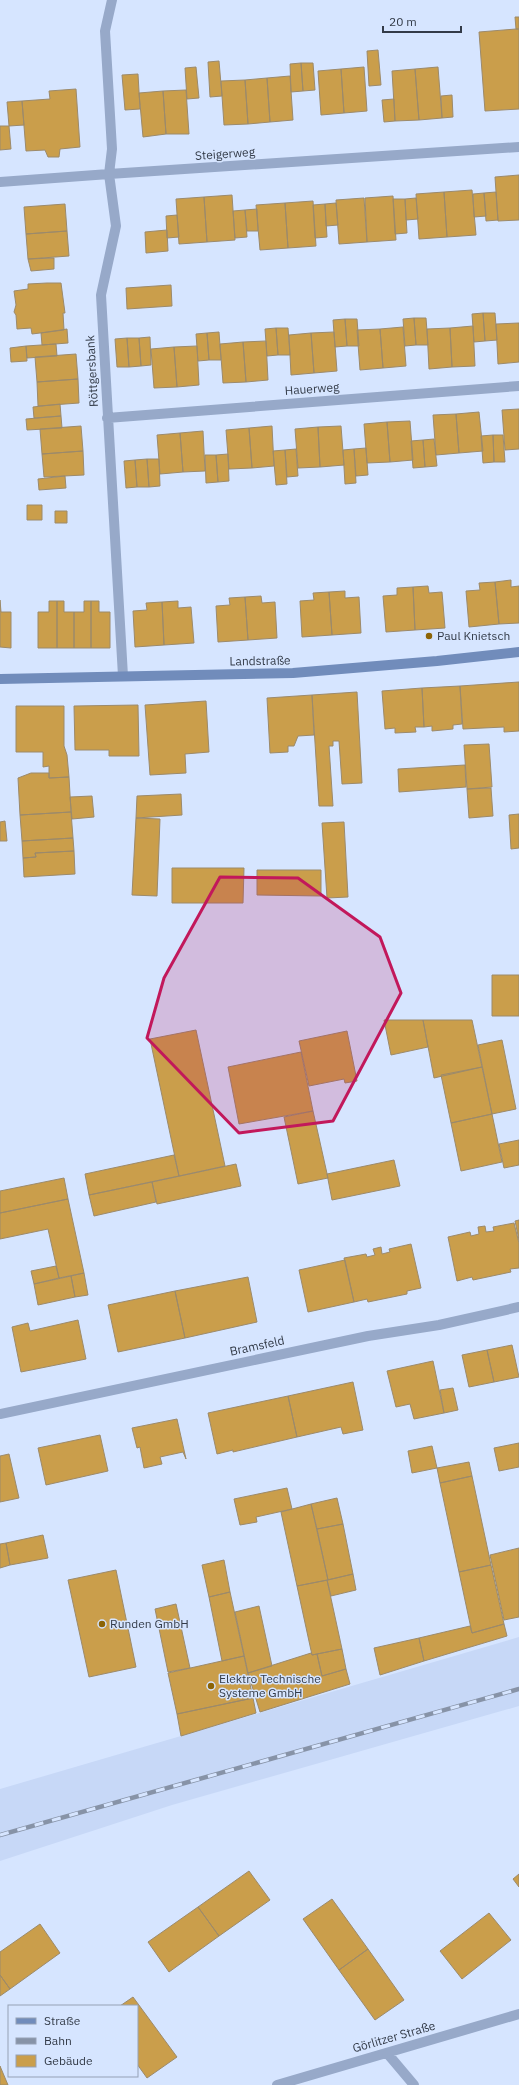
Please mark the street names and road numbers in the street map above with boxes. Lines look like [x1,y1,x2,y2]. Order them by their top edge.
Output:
street label: Steigerweg [194,144,256,163]
street label: Röttgersbank [82,334,101,407]
street label: Hauerweg [284,379,341,398]
street label: Landstraße [229,652,291,669]
street label: Bramsfeld [228,1332,286,1359]
street label: Görlitzer Straße [351,2017,437,2056]

